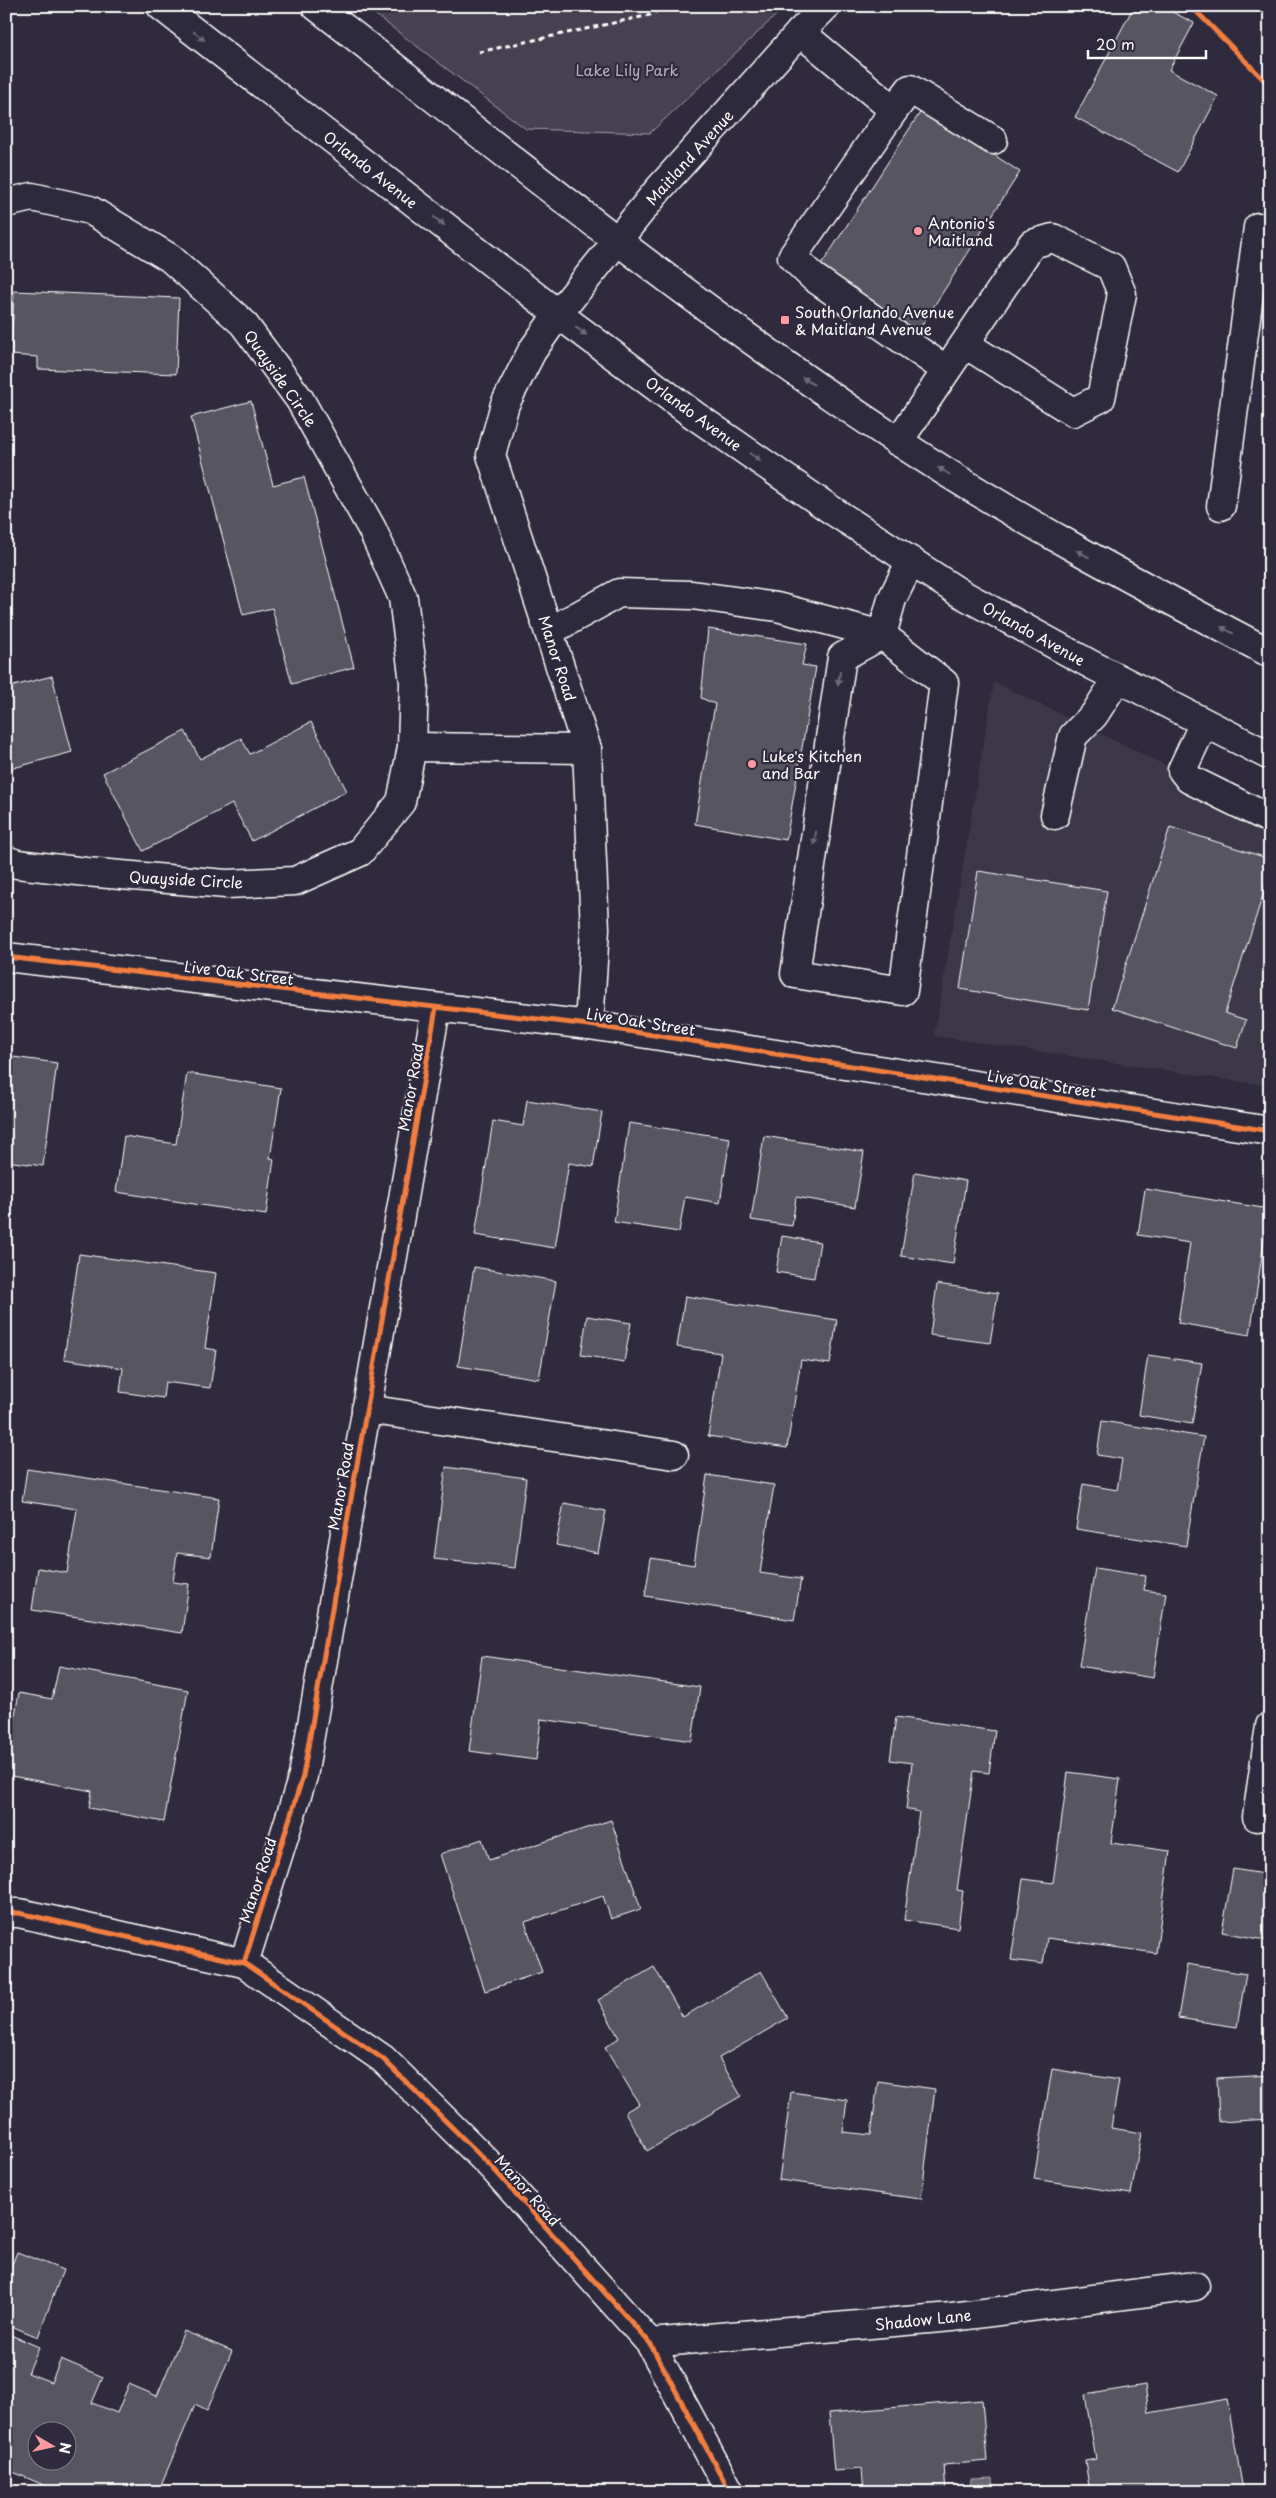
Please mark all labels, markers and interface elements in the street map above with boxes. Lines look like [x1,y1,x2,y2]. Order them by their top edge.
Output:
scale bar [1088,28,1206,60]
one-way arrow [192,31,206,41]
text: 20 m [1096,32,1135,55]
park label: Lake Lily Park [575,58,679,81]
street label: Maitland Avenue [640,104,738,210]
street label: Orlando Avenue [319,125,423,213]
place label: Antonio's Maitland [928,211,995,251]
one-way arrow [432,216,445,227]
marker: Antonio's Maitland [912,225,924,237]
place label: South Orlando Avenue & Maitland Avenue [795,300,954,340]
marker: South Orlando Avenue & Maitland Avenue [779,314,791,326]
street label: Quayside Circle [239,325,323,431]
one-way arrow [574,326,588,336]
street label: Orlando Avenue [641,370,747,456]
one-way arrow [801,376,815,386]
one-way arrow [748,452,762,462]
one-way arrow [937,466,950,475]
one-way arrow [1077,549,1090,558]
street label: Orlando Avenue [979,595,1089,671]
street label: Manor Road [533,612,583,704]
one-way arrow [1219,626,1234,634]
one-way arrow [835,670,843,686]
place label: Luke's Kitchen and Bar [762,744,862,784]
marker: Luke's Kitchen and Bar [746,758,758,770]
one-way arrow [811,831,819,847]
street label: Quayside Circle [128,865,244,893]
street label: Live Oak Street [183,954,295,990]
street label: Live Oak Street [585,1001,697,1041]
street label: Manor Road [391,1041,429,1133]
street label: Live Oak Street [986,1063,1098,1103]
street label: Manor Road [321,1440,359,1532]
street label: Manor Road [232,1834,282,1926]
street label: Manor Road [490,2149,566,2231]
street label: Shadow Lane [874,2302,973,2335]
north arrow [28,2420,78,2470]
text: N [54,2441,77,2455]

